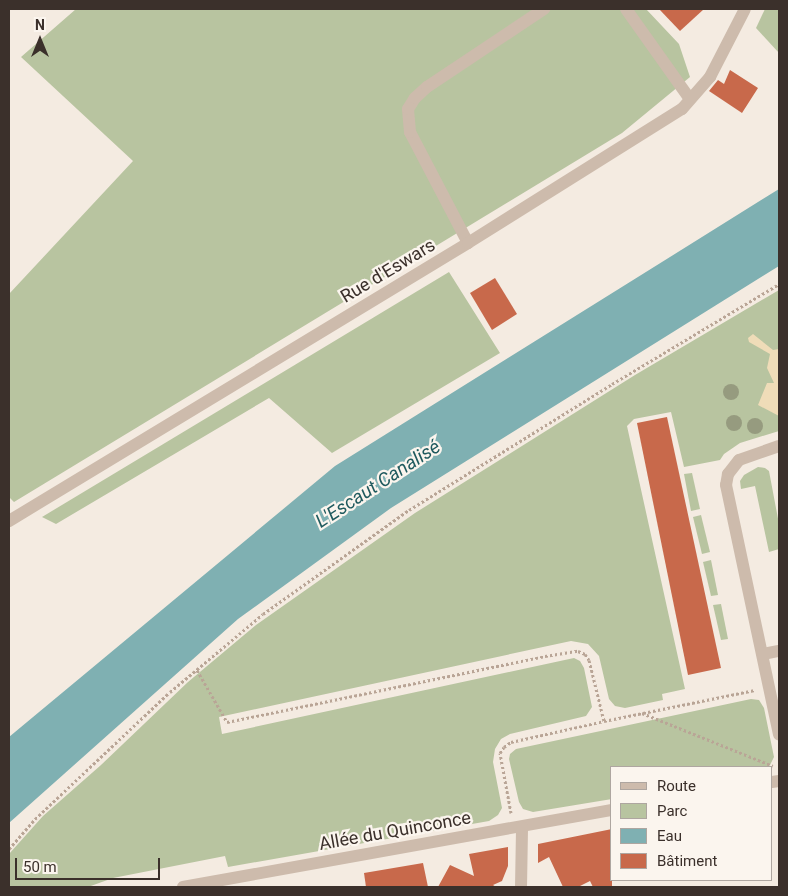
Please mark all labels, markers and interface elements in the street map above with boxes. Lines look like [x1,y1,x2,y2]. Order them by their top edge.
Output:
north arrow [15,15,65,65]
text: N [35,17,45,33]
street label: Rue d'Eswars [337,234,439,308]
water label: L'Escaut Canalisé [311,435,445,533]
legend [610,766,773,881]
text: Route [657,777,696,795]
text: Parc [657,802,687,820]
street label: Allée du Quinconce [317,807,473,855]
text: Eau [657,827,682,845]
scale bar [18,848,162,880]
text: Bâtiment [657,852,717,870]
text: 50 m [23,858,57,876]

